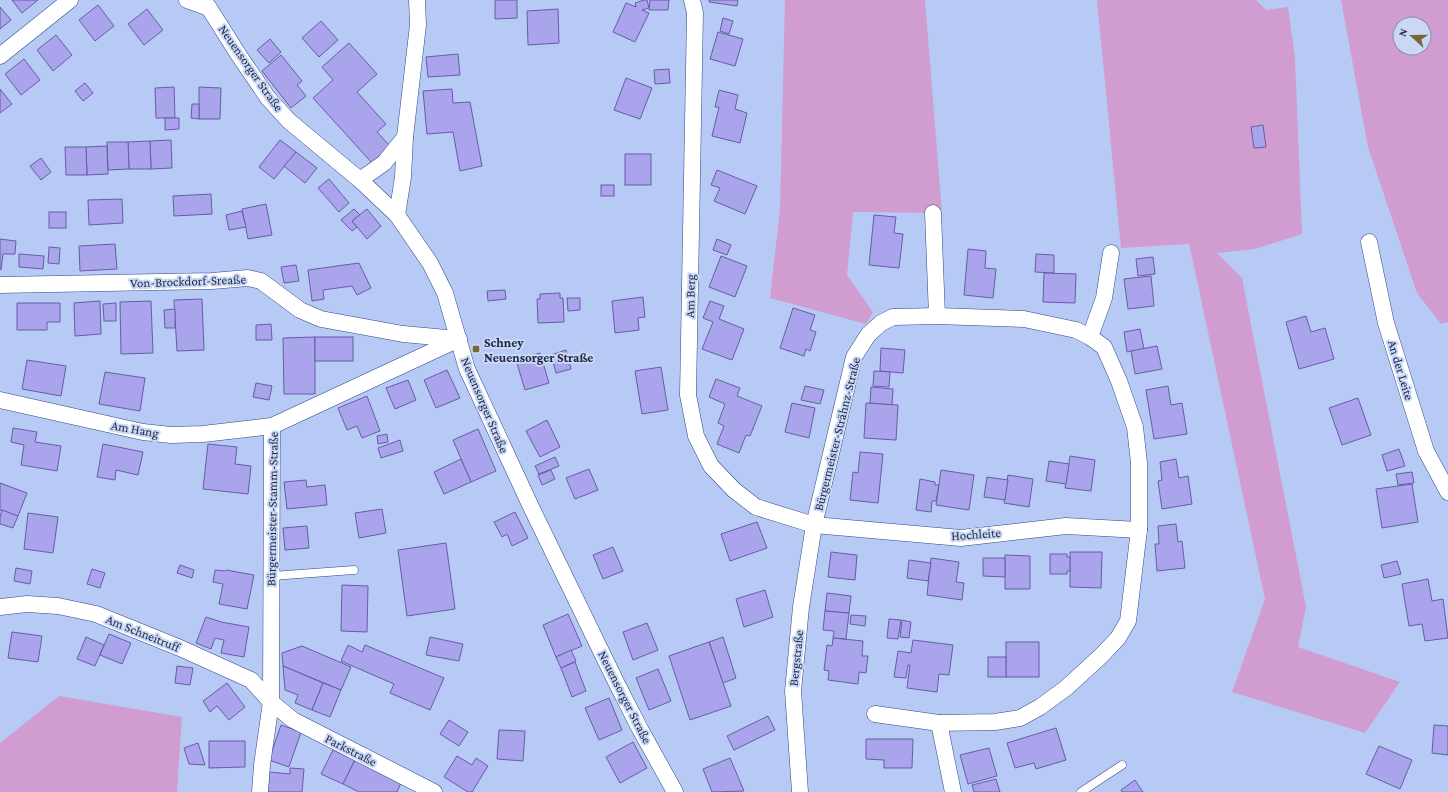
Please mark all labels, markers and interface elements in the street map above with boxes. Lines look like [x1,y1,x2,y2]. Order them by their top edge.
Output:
north arrow [1392,16,1432,56]
street label: Neuensorger Straße [215,22,287,114]
text: N [1396,26,1410,38]
street label: Von-Brockdorf-Sreaße [130,271,247,291]
street label: Am Berg [682,273,698,318]
place label: Schney Neuensorger Straße [484,335,593,365]
street label: An der Leite [1385,338,1417,402]
marker: Schney Neuensorger Straße [471,344,481,354]
street label: Neuensorger Straße [458,355,512,455]
street label: Bürgermeister-Strähnz-Straße [811,355,863,512]
street label: Am Hang [110,417,161,441]
street label: Bürgermeister-Stamm-Straße [263,431,281,586]
street label: Hochleite [951,525,1002,543]
street label: Am Schneitruff [104,611,183,655]
street label: Bergstraße [786,629,806,687]
street label: Neuensorger Straße [595,648,655,746]
street label: Parkstraße [323,731,380,769]

